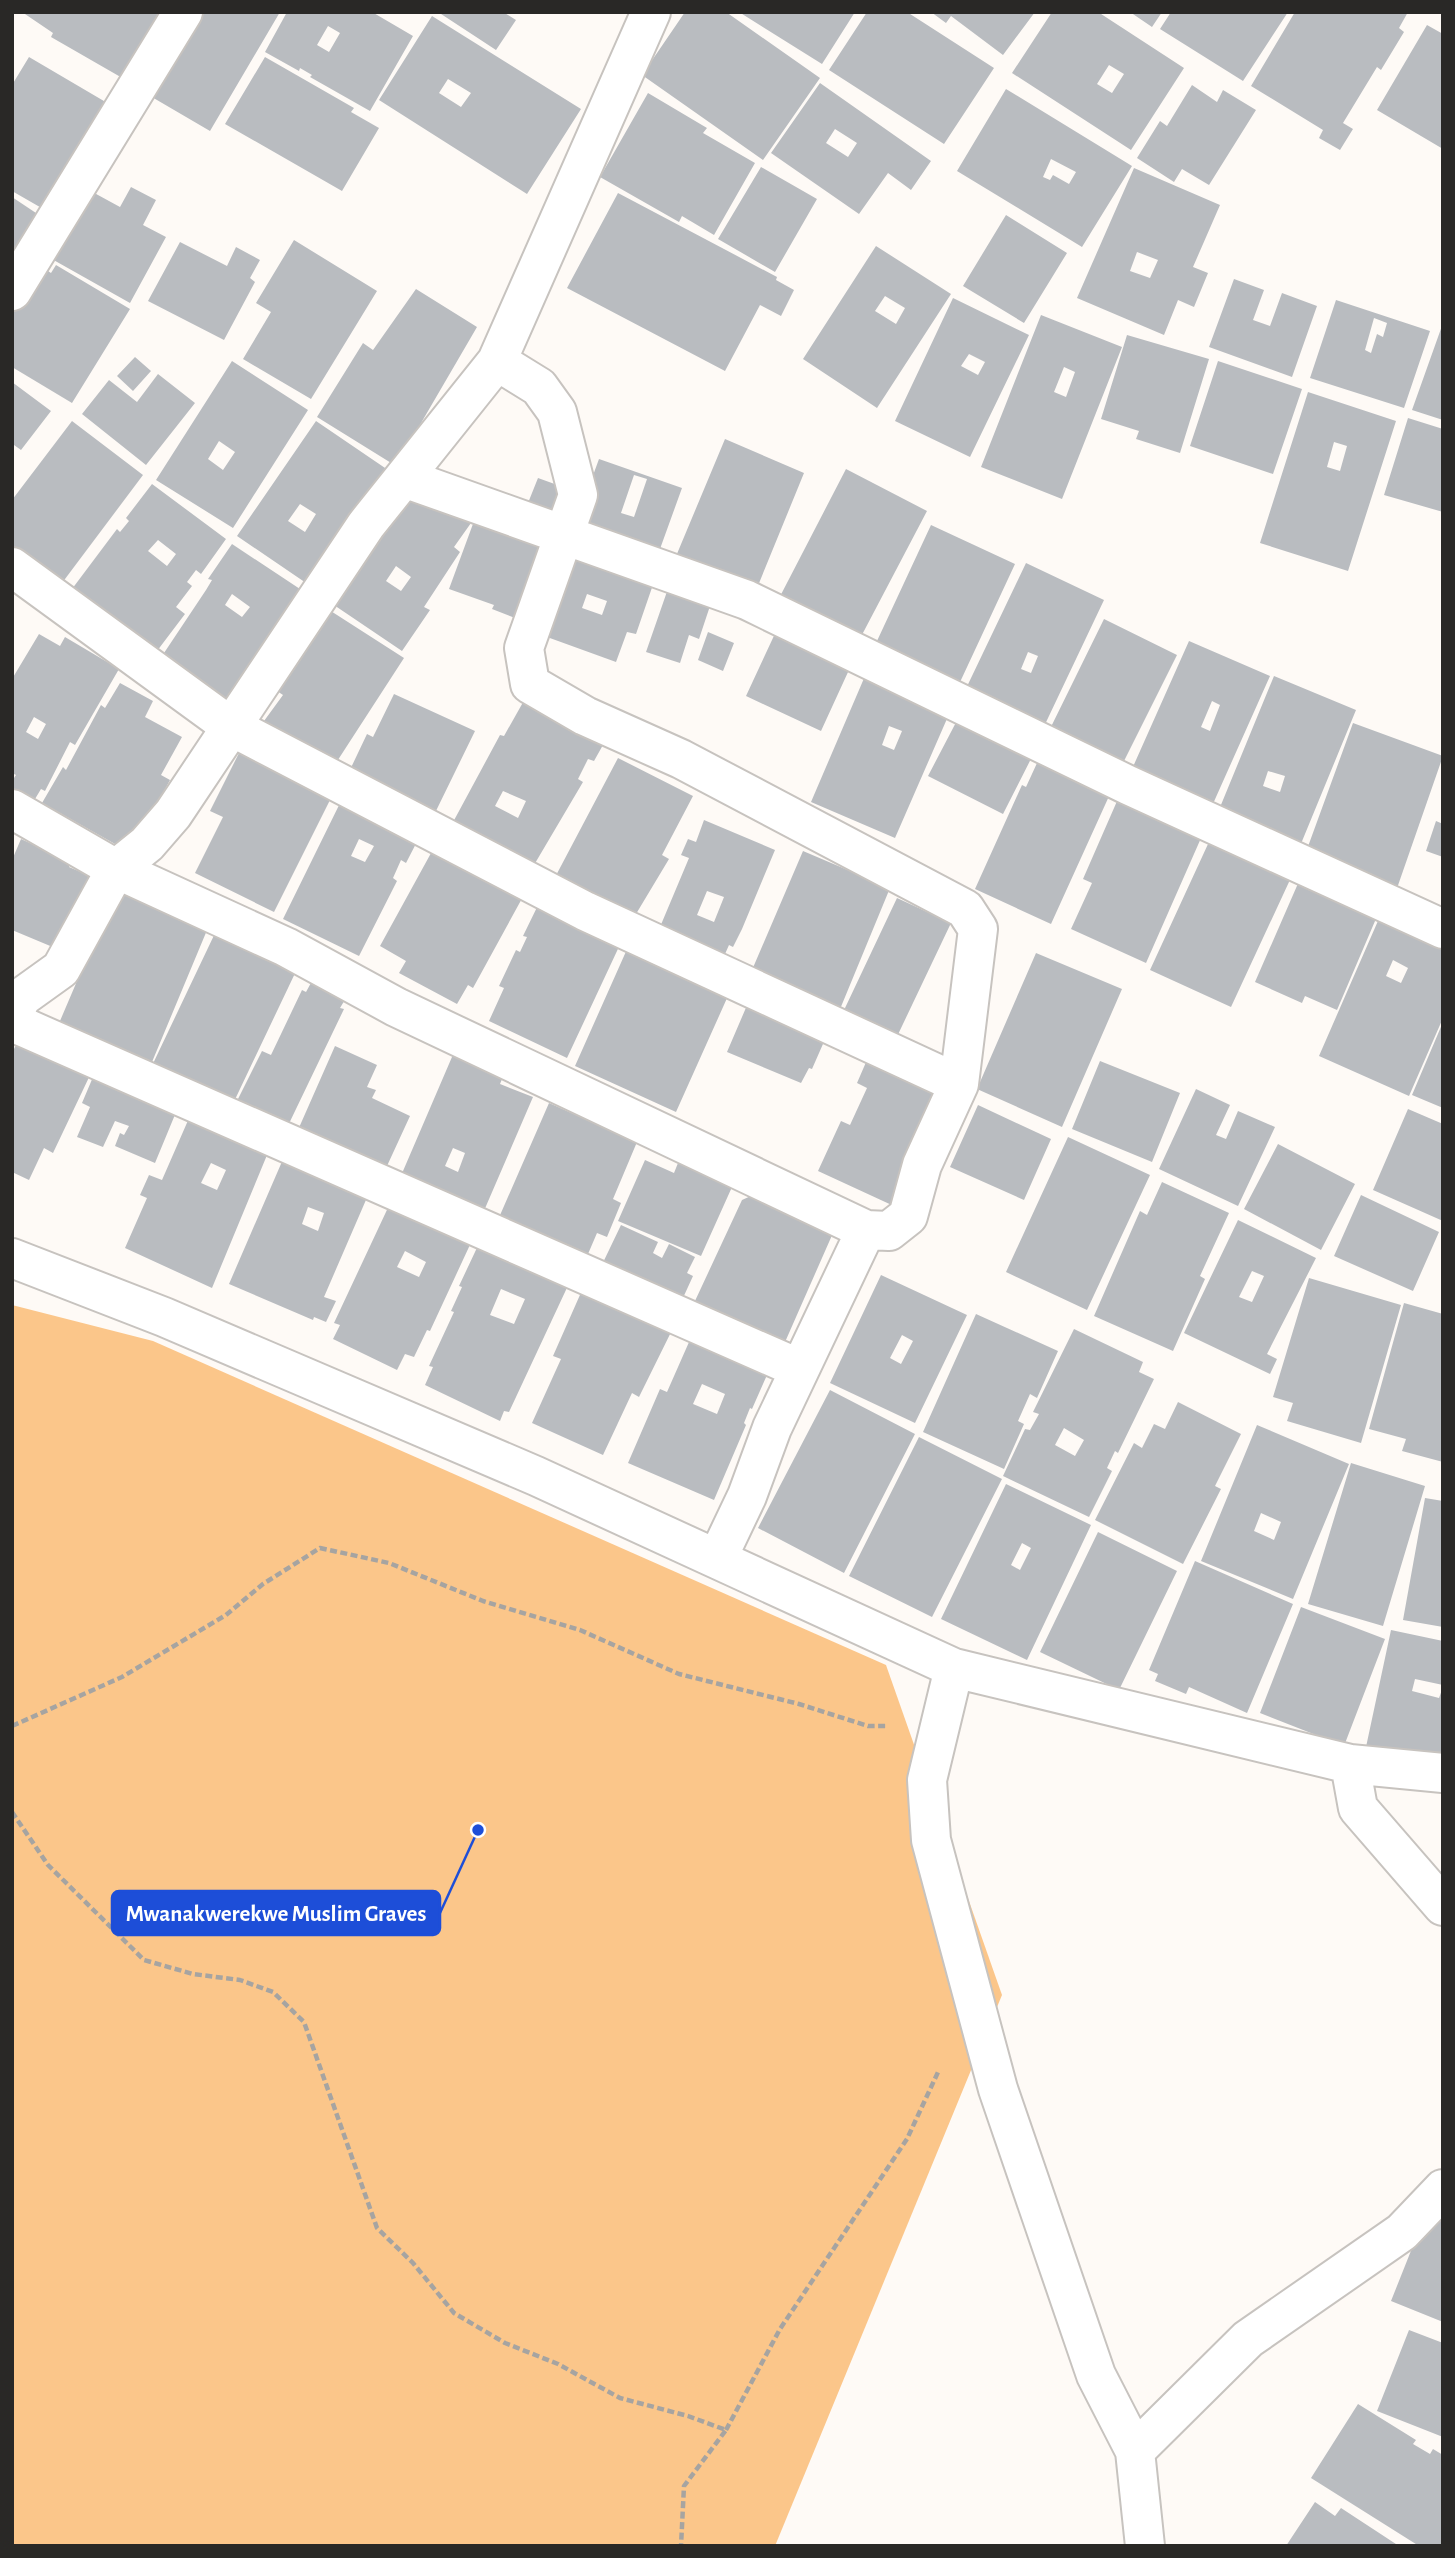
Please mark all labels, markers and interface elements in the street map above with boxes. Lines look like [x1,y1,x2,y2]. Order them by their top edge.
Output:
callout: Mwanakwerekwe Muslim Graves [112,1891,440,1935]
text: Mwanakwerekwe Muslim Graves [126,1903,426,1926]

